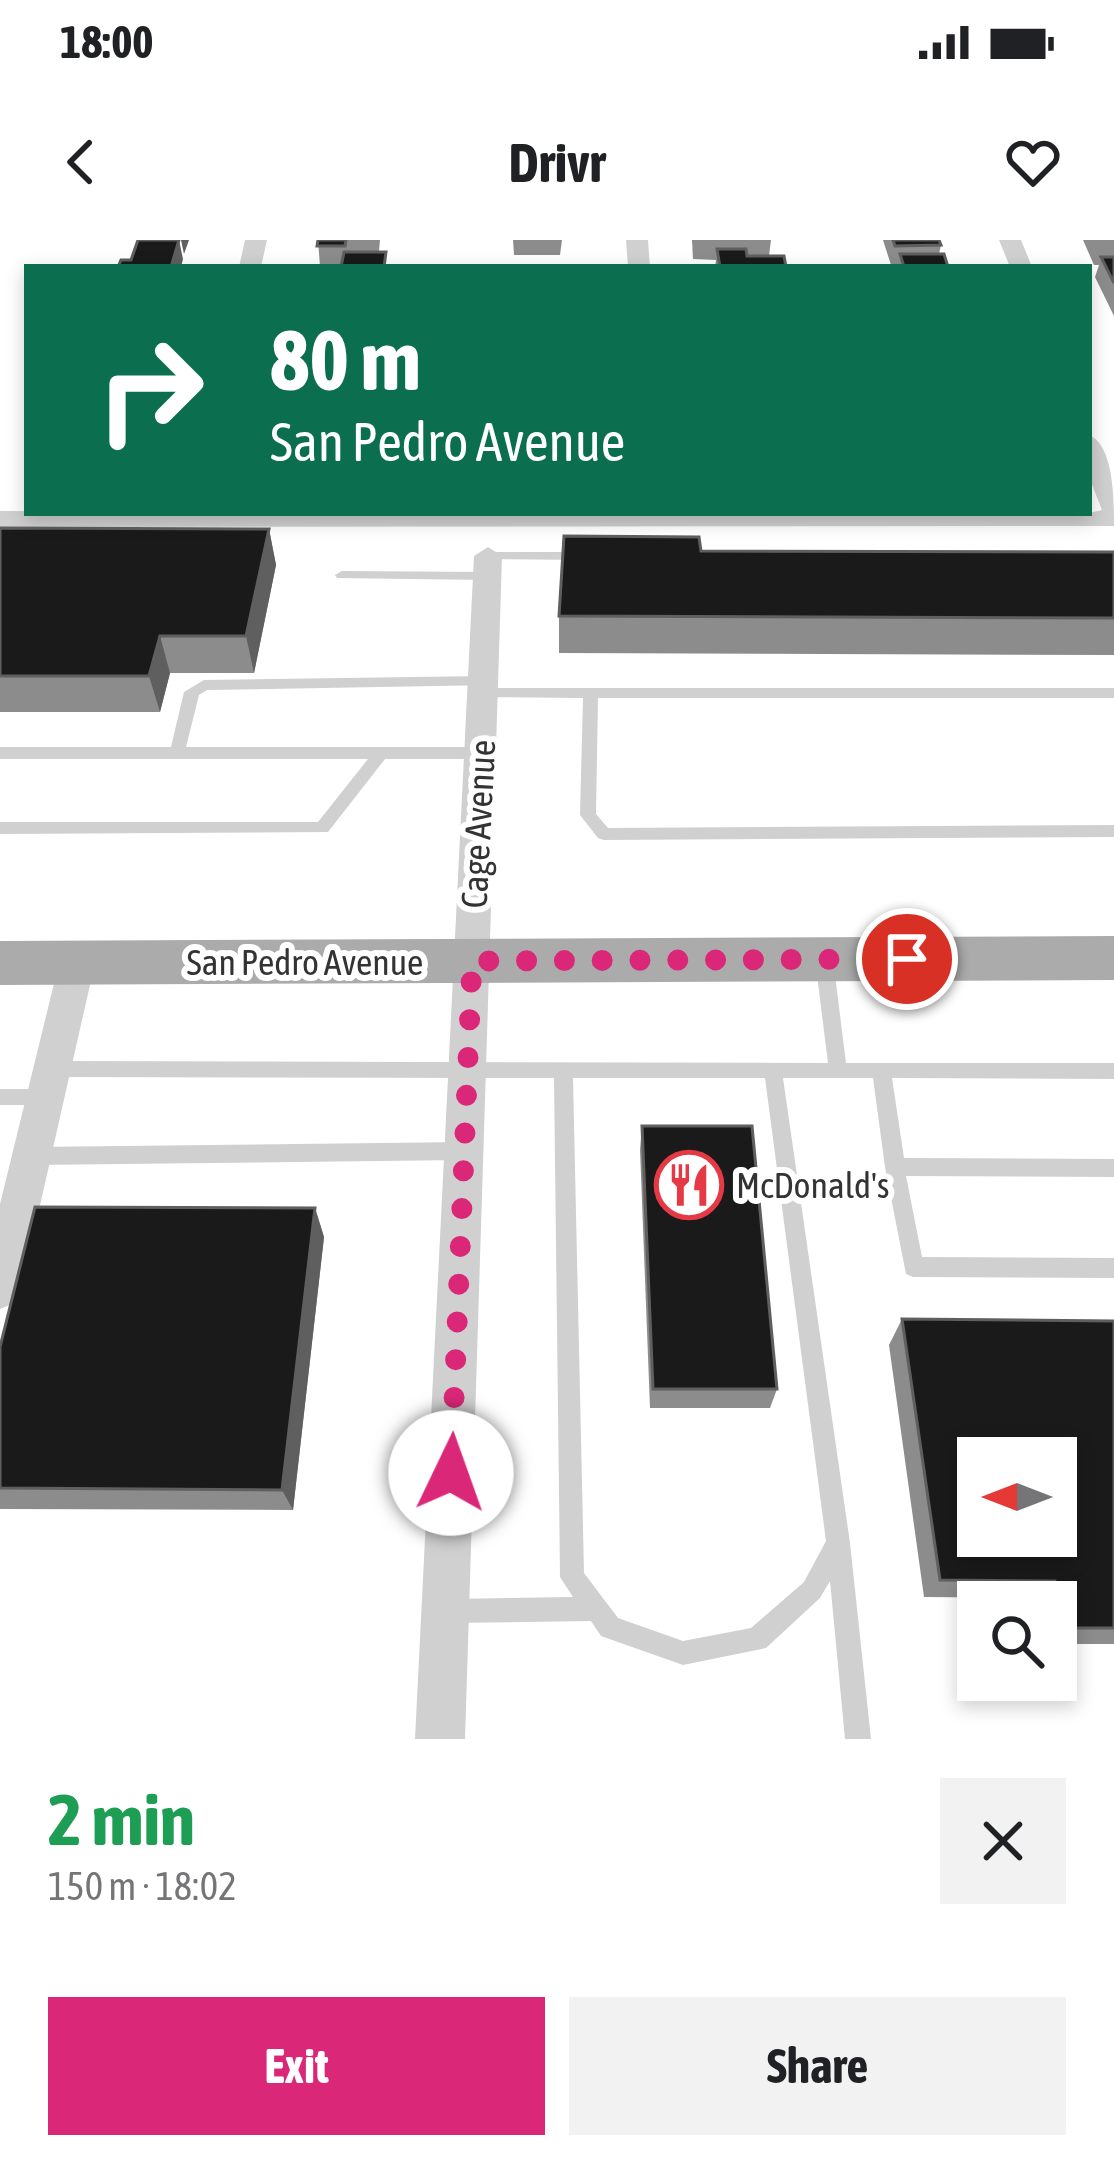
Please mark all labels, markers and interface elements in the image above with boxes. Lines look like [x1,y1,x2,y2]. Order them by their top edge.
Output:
text: 18:00 [60,16,154,68]
icon: back [48,129,114,195]
icon: heart [1000,129,1066,195]
text: Drivr [509,132,605,193]
icon: right [72,312,228,468]
text: 80 m [270,312,421,408]
text: San Pedro Avenue [270,411,625,472]
street label: Cage Avenue [453,739,503,909]
pin [856,908,958,1010]
icon: arrive [874,926,940,992]
street label: San Pedro Avenue [187,941,423,983]
restaurant icon: McDonald's [654,1150,724,1220]
place label: McDonald's [736,1164,890,1206]
position arrow [388,1410,514,1536]
north arrow [957,1437,1077,1557]
map controls [957,1437,1077,1701]
button: search [957,1581,1077,1701]
text: 2 min [48,1778,195,1860]
button: close [940,1778,1066,1904]
text: 150 m · 18:02 [48,1864,237,1908]
button: Exit [48,1997,545,2135]
button: Share [569,1997,1066,2135]

